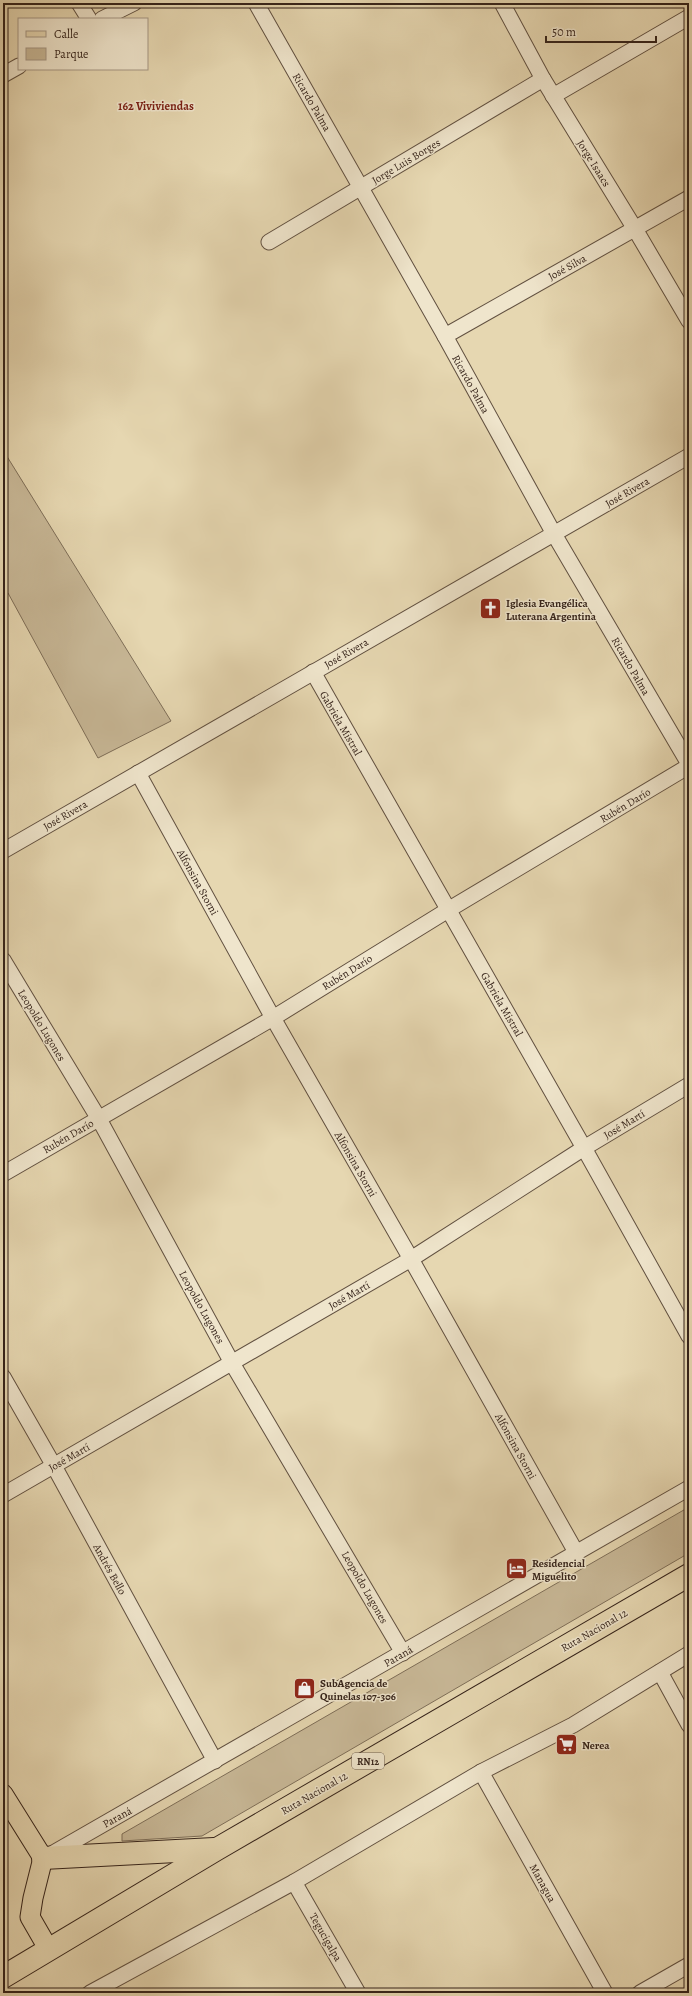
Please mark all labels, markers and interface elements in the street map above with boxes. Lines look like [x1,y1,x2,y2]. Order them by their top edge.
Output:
legend [18,18,148,70]
scale bar [546,18,656,44]
text: 50 m [552,24,576,40]
text: Calle [54,26,78,42]
text: Parque [54,46,89,62]
street label: Ricardo Palma [289,70,335,135]
district label: 162 Viviviendas [118,98,194,114]
street label: Jorge Luis Borges [369,135,443,188]
street label: Jorge Isaacs [573,137,614,190]
street label: José Silva [545,250,590,284]
street label: Ricardo Palma [448,352,493,417]
street label: José Rivera [602,473,653,511]
church icon: Iglesia Evangélica Luterana Argentina [477,596,503,622]
place label: Iglesia Evangélica Luterana Argentina [506,596,597,624]
street label: José Rivera [321,634,372,672]
street label: Ricardo Palma [608,634,654,699]
street label: Gabriela Mistral [316,688,365,759]
street label: Rubén Darío [597,784,654,826]
street label: José Rivera [40,796,91,834]
street label: Alfonsina Storni [173,846,222,918]
street label: Rubén Darío [319,951,376,994]
street label: Gabriela Mistral [477,969,526,1040]
street label: Leopoldo Lugones [14,986,69,1064]
street label: José Martí [601,1106,648,1143]
street label: Rubén Darío [40,1115,97,1157]
street label: Alfonsina Storni [330,1128,380,1200]
street label: Leopoldo Lugones [175,1268,228,1346]
street label: José Martí [326,1278,373,1313]
street label: Alfonsina Storni [491,1410,540,1482]
street label: José Martí [46,1440,93,1475]
street label: Andrés Bello [89,1540,130,1598]
street label: Leopoldo Lugones [338,1548,391,1626]
hotel icon: Residencial Miguelito [504,1556,530,1582]
place label: Residencial Miguelito [532,1556,585,1584]
street label: Ruta Nacional 12 [558,1605,630,1656]
street label: Paraná [381,1642,416,1671]
shop icon: SubAgencia de Quinelas 107-306 [292,1676,318,1702]
place label: SubAgencia de Quinelas 107-306 [320,1676,396,1704]
supermarket icon: Nerea [553,1732,579,1758]
place label: Nerea [582,1738,610,1753]
road number: RN12 [352,1753,384,1769]
street label: Ruta Nacional 12 [278,1768,350,1819]
street label: Paraná [100,1803,135,1832]
street label: Managua [526,1861,560,1906]
street label: Tegucigalpa [306,1910,346,1965]

